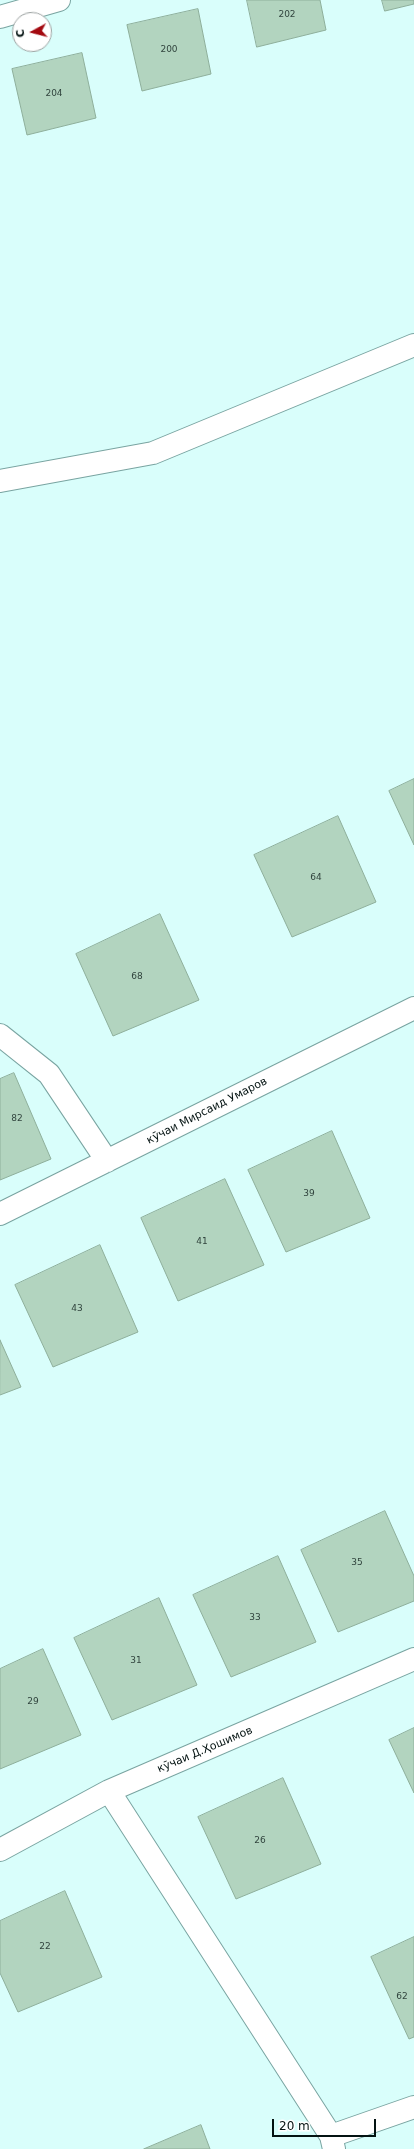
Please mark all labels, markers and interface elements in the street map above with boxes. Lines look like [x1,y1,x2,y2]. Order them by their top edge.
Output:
house number: 202 [278,10,296,20]
north arrow [12,12,52,52]
text: С [14,29,28,38]
house number: 200 [160,45,178,55]
house number: 204 [45,89,63,99]
house number: 64 [310,873,322,883]
house number: 68 [131,972,143,982]
street label: кӯчаи Мирсаид Умаров [144,1075,270,1147]
house number: 82 [11,1114,23,1124]
house number: 39 [303,1189,315,1199]
house number: 41 [196,1237,208,1247]
house number: 43 [71,1304,83,1314]
house number: 35 [351,1558,363,1568]
house number: 33 [249,1613,261,1623]
house number: 31 [130,1656,142,1666]
house number: 29 [27,1697,39,1707]
street label: кӯчаи Д.Ҳошимов [155,1724,255,1776]
house number: 26 [254,1836,266,1846]
house number: 22 [39,1942,51,1952]
house number: 62 [396,1992,408,2002]
scale bar [274,2111,378,2137]
text: 20 m [279,2119,310,2133]

